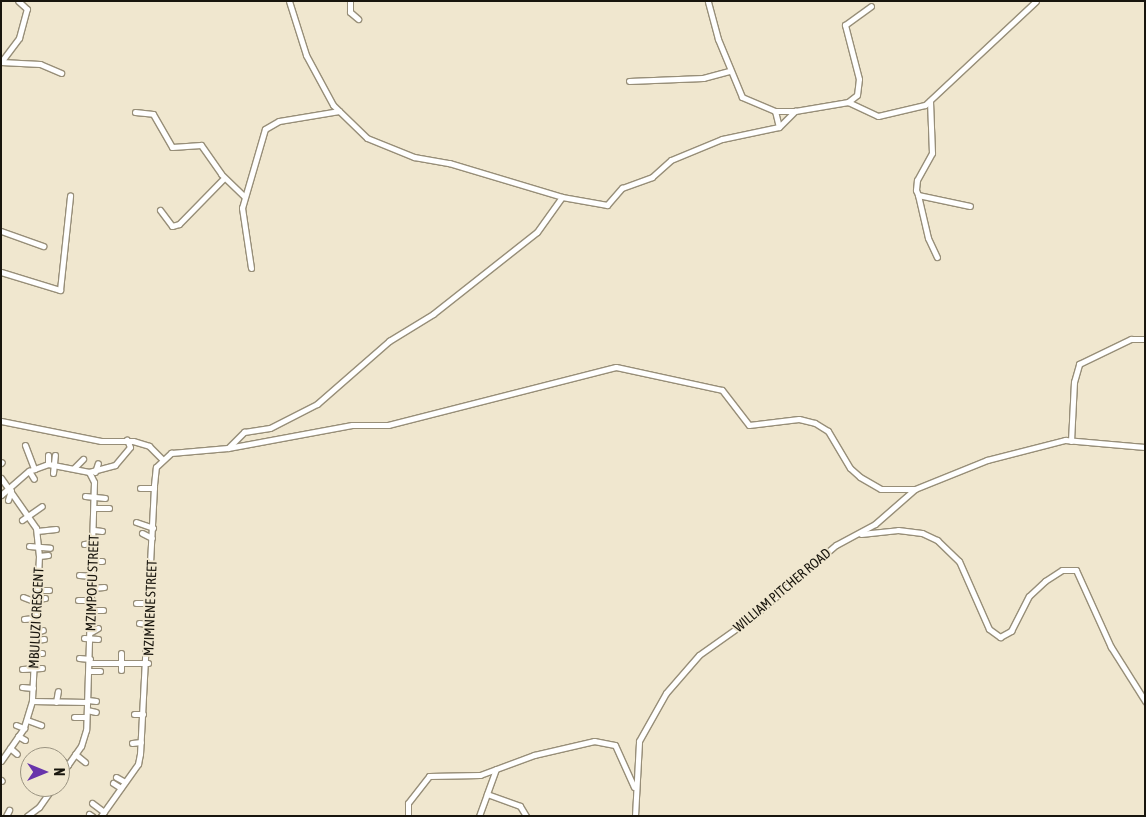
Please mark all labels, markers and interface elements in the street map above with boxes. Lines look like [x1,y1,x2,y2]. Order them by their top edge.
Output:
street label: MZIMPOFU STREET [82,534,102,632]
street label: WILLIAM PITCHER ROAD [730,544,834,636]
street label: MZIMNENE STREET [140,560,160,656]
street label: MBULUZI CRESCENT [25,567,47,669]
north arrow [20,747,70,797]
text: N [51,768,67,776]

